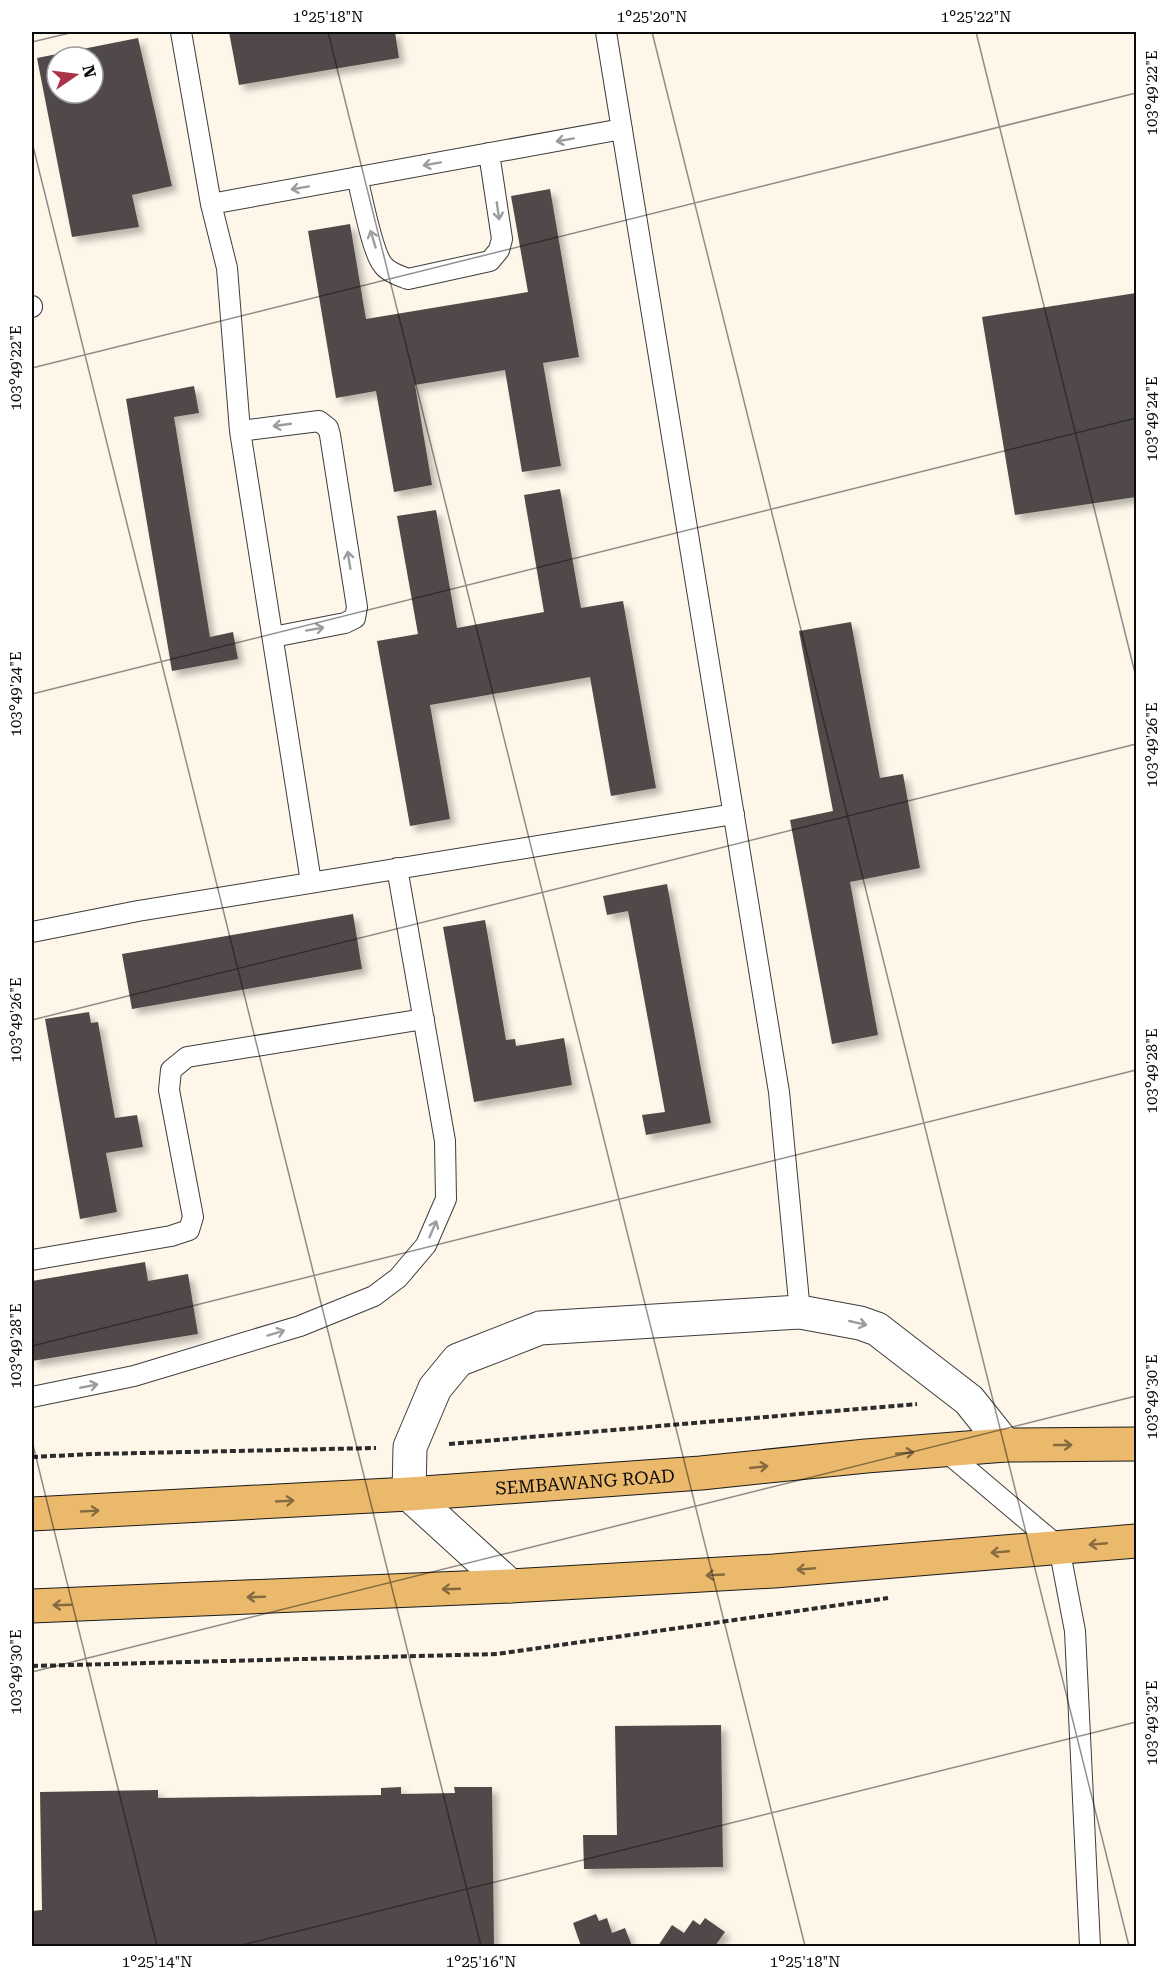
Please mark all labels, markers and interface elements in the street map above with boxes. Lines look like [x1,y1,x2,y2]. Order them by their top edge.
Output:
text: 1°25'18"N [293,8,363,26]
text: 1°25'20"N [617,8,687,26]
text: 1°25'22"N [941,8,1011,26]
north arrow [45,45,105,105]
text: 103°49'22"E [1143,50,1161,136]
text: N [78,63,100,80]
one-way arrow [555,134,575,145]
one-way arrow [423,158,442,169]
one-way arrow [290,183,310,194]
one-way arrow [492,201,503,220]
one-way arrow [367,230,378,249]
text: 103°49'22"E [7,325,25,411]
text: 103°49'24"E [1143,376,1161,462]
one-way arrow [273,419,293,430]
one-way arrow [344,551,355,570]
one-way arrow [304,623,324,634]
text: 103°49'24"E [7,651,25,737]
text: 103°49'26"E [1143,702,1161,788]
text: 103°49'26"E [7,977,25,1063]
text: 103°49'28"E [1143,1028,1161,1114]
one-way arrow [428,1221,439,1239]
text: 103°49'28"E [7,1303,25,1389]
one-way arrow [848,1318,867,1330]
one-way arrow [266,1327,285,1338]
text: 103°49'30"E [1143,1354,1161,1440]
one-way arrow [79,1380,98,1391]
one-way arrow [1053,1439,1073,1451]
one-way arrow [894,1447,914,1458]
one-way arrow [749,1461,768,1472]
street label: SEMBAWANG ROAD [495,1464,676,1498]
one-way arrow [274,1495,294,1506]
one-way arrow [79,1506,99,1517]
one-way arrow [1088,1539,1108,1550]
one-way arrow [991,1547,1011,1558]
one-way arrow [797,1564,816,1575]
one-way arrow [706,1569,726,1580]
one-way arrow [442,1583,462,1594]
one-way arrow [247,1591,267,1602]
one-way arrow [52,1599,72,1610]
text: 103°49'30"E [7,1629,25,1715]
text: 103°49'32"E [1143,1680,1161,1766]
text: 1°25'14"N [122,1953,192,1971]
text: 1°25'16"N [446,1953,516,1971]
text: 1°25'18"N [770,1953,840,1971]

